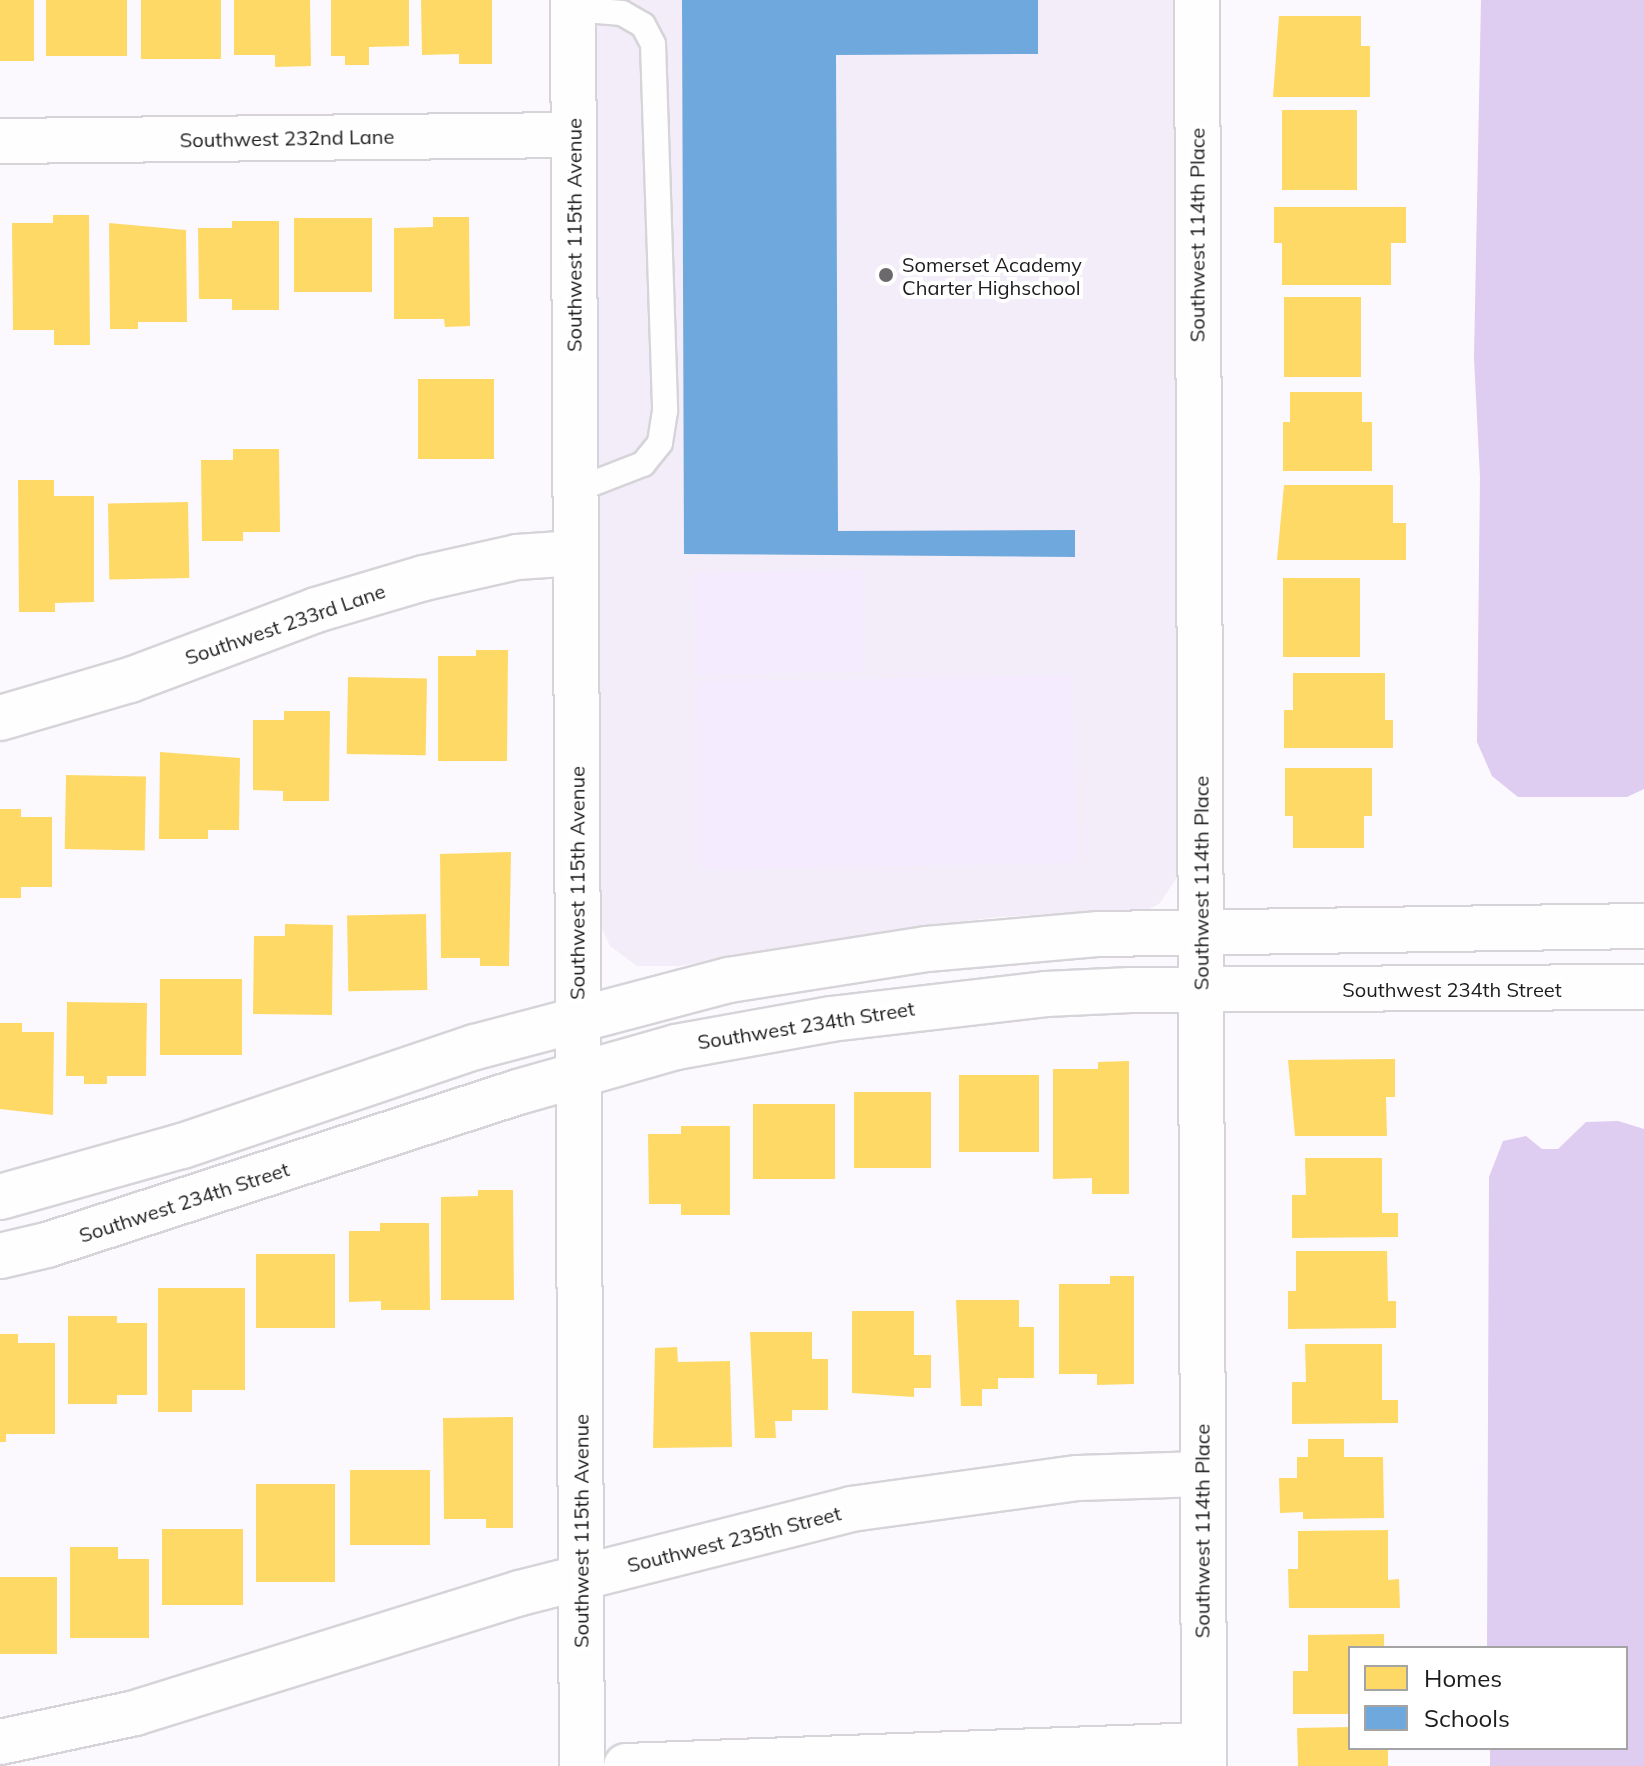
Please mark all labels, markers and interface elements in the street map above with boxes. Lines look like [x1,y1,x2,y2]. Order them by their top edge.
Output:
street label: Southwest 115th Avenue [562,118,586,352]
street label: Southwest 232nd Lane [179,124,395,152]
street label: Southwest 114th Place [1185,128,1209,342]
place label: Somerset Academy Charter Highschool [902,252,1082,299]
marker: Somerset Academy Charter Highschool [877,266,895,284]
street label: Southwest 233rd Lane [182,578,388,670]
street label: Southwest 115th Avenue [565,766,589,1000]
street label: Southwest 114th Place [1189,776,1213,990]
street label: Southwest 234th Street [1342,977,1562,1001]
street label: Southwest 234th Street [696,996,916,1054]
street label: Southwest 234th Street [76,1157,292,1247]
street label: Southwest 115th Avenue [569,1414,593,1648]
street label: Southwest 114th Place [1190,1424,1214,1638]
street label: Southwest 235th Street [625,1501,843,1577]
legend [1348,1646,1628,1750]
text: Homes [1424,1663,1502,1693]
text: Schools [1424,1703,1510,1733]

